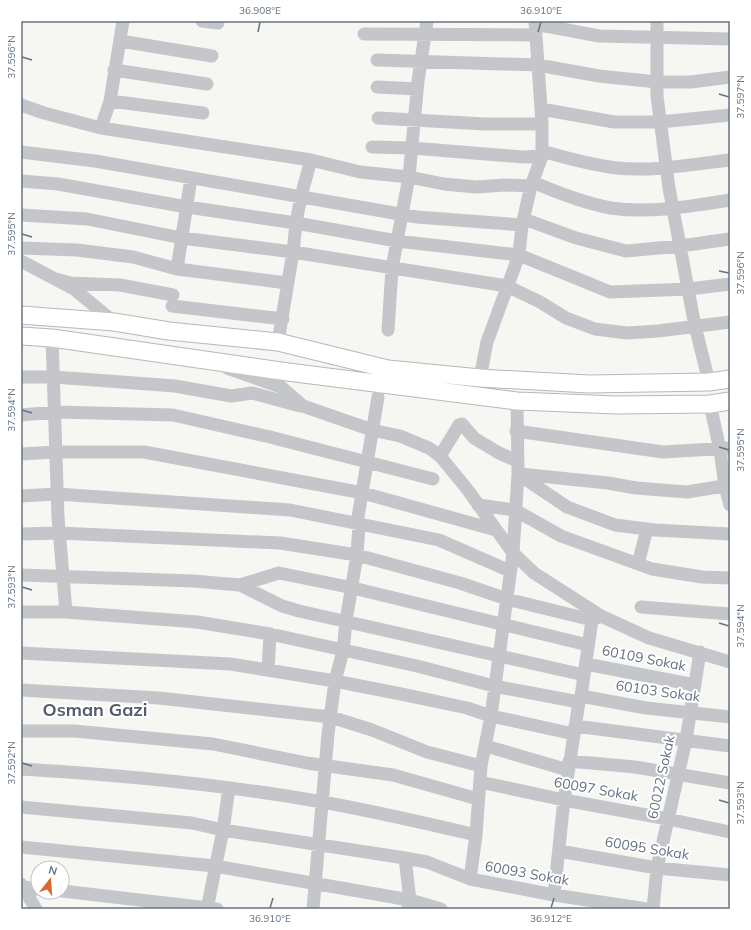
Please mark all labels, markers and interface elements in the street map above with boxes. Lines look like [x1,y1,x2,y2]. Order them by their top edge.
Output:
text: 36.908°E [239,4,281,17]
text: 36.910°E [520,4,562,17]
text: 37.596°N [5,35,18,79]
text: 37.597°N [734,75,747,119]
text: 37.595°N [5,212,18,256]
text: 37.596°N [734,251,747,295]
text: 37.594°N [5,388,18,432]
text: 37.595°N [734,428,747,472]
text: 37.593°N [5,565,18,609]
text: 37.594°N [734,604,747,648]
street label: 60109 Sokak [601,641,688,675]
street label: 60103 Sokak [615,676,702,706]
district label: Osman Gazi [43,698,147,721]
street label: 60022 Sokak [643,733,679,821]
text: 37.592°N [5,741,18,785]
street label: 60097 Sokak [553,773,640,805]
text: 37.593°N [734,781,747,825]
street label: 60095 Sokak [604,832,691,864]
street label: 60093 Sokak [484,857,571,889]
north arrow [30,860,70,900]
text: N [47,863,59,878]
text: 36.910°E [249,912,291,925]
text: 36.912°E [530,912,572,925]

